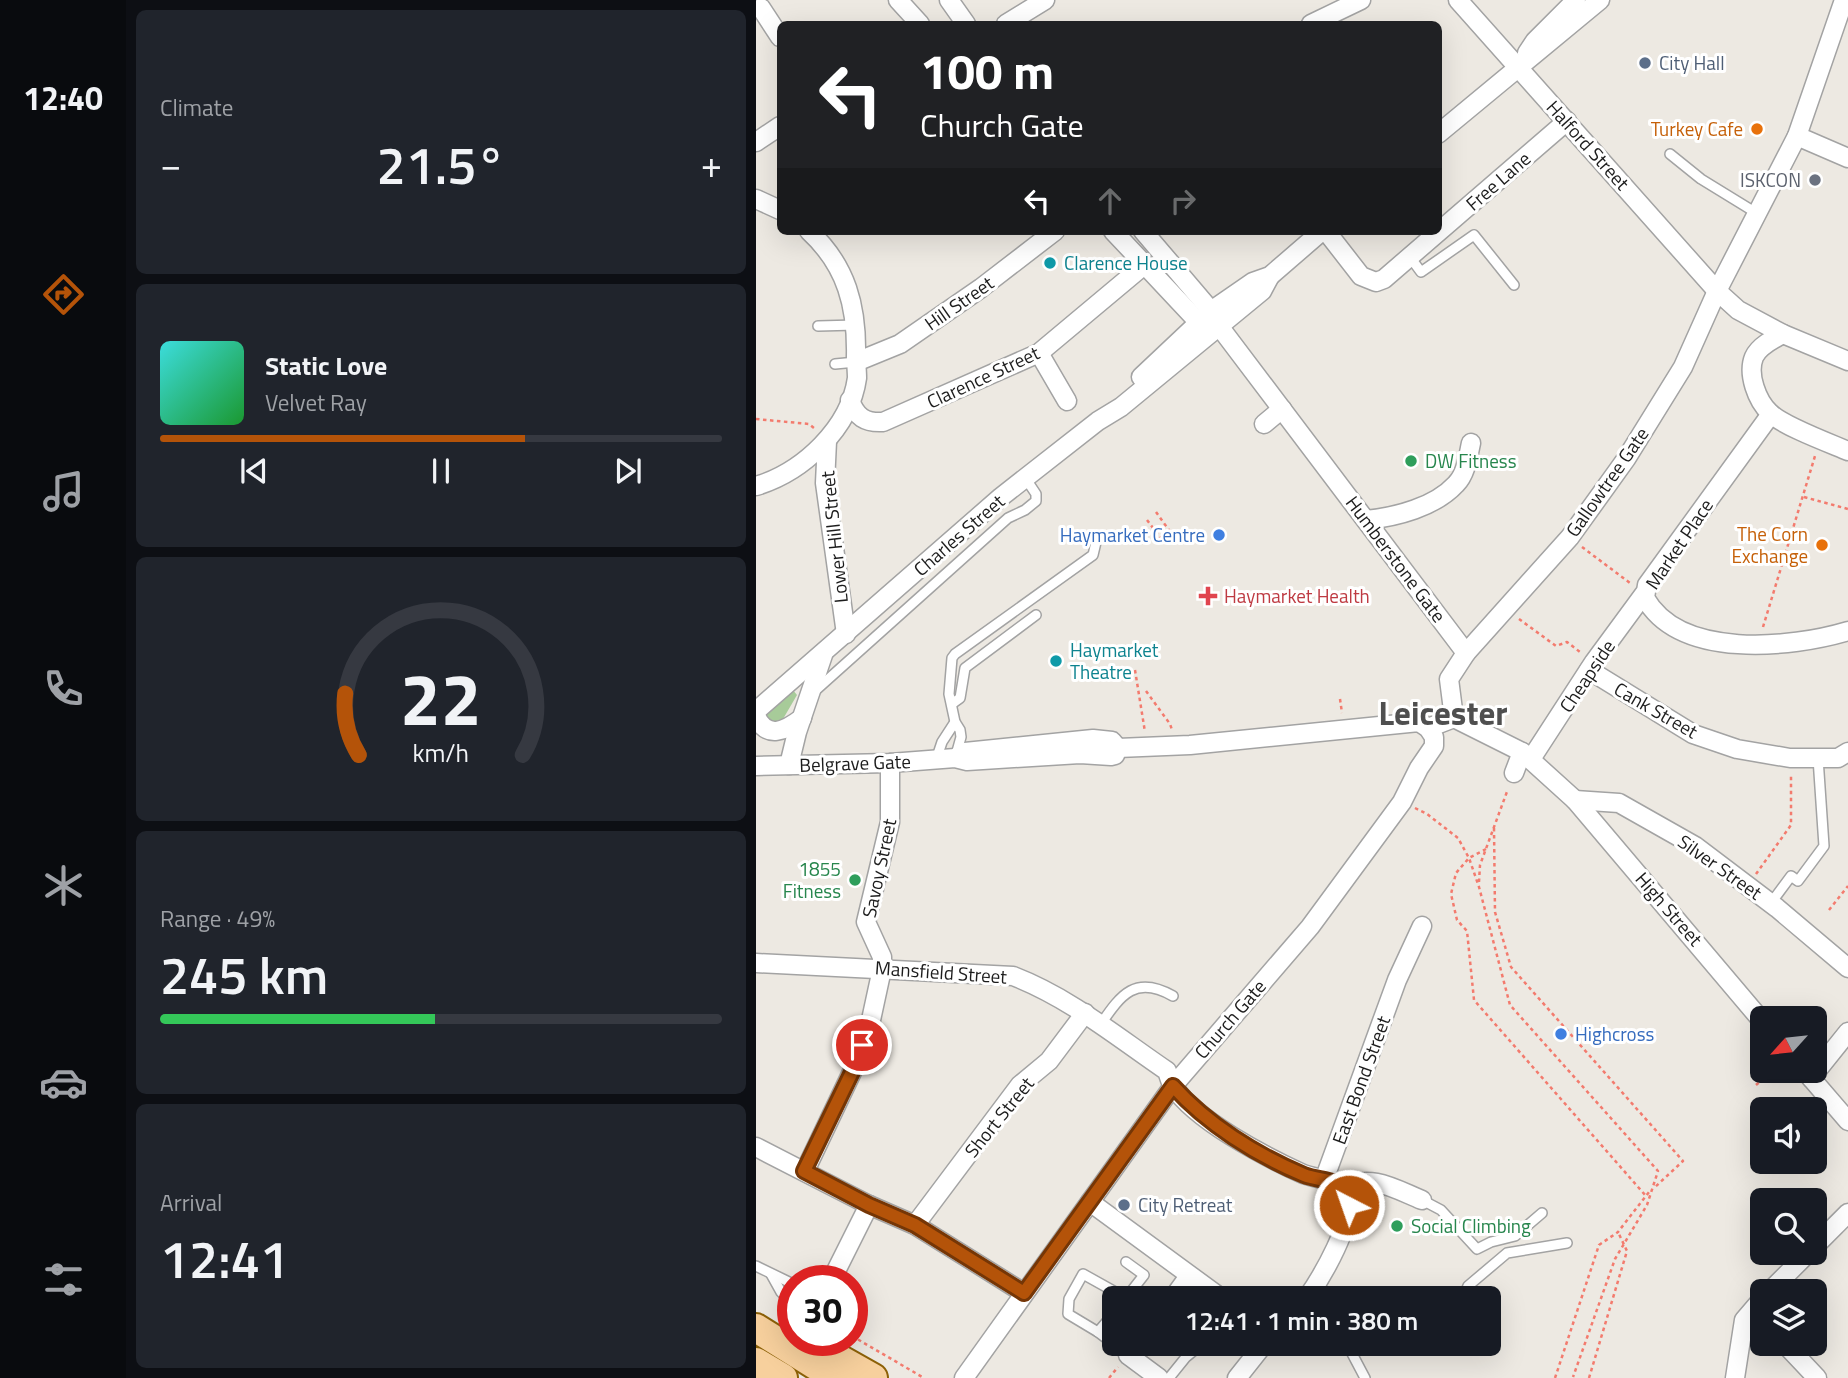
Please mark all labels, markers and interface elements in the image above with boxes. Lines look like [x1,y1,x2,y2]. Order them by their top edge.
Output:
text: 100 m [920,33,1054,108]
place label: City Hall [1659,48,1725,77]
icon: left [805,49,896,140]
marker: City Hall [1637,55,1653,71]
text: 12:40 [23,74,103,122]
text: Climate [160,90,233,125]
street label: Halford Street [1540,93,1637,196]
text: Church Gate [920,101,1084,149]
place label: Turkey Cafe [1651,114,1743,143]
marker: Turkey Cafe [1749,121,1765,137]
text: 21.5° [377,125,505,204]
text: − [160,135,181,193]
text: + [701,135,722,193]
street label: Free Lane [1459,144,1537,217]
place label: ISKCON [1740,165,1801,194]
marker: ISKCON [1807,172,1823,188]
icon: left [1018,182,1056,220]
icon: ahead [1091,182,1129,220]
icon: right [1164,182,1202,220]
place label: Clarence House [1064,248,1188,277]
marker: Clarence House [1042,255,1058,271]
street label: Hill Street [918,268,1000,337]
icon: directions [39,270,88,319]
street label: Clarence Street [922,338,1044,415]
text: Static Love [265,346,387,385]
text: Velvet Ray [265,385,367,420]
street label: Gallowtree Gate [1558,421,1655,543]
place label: DW Fitness [1425,446,1517,475]
icon: previous [235,452,273,490]
icon: pause [422,452,460,490]
icon: next [609,452,647,490]
marker: DW Fitness [1403,453,1419,469]
icon: music [39,467,88,516]
street label: Lower Hill Street [812,469,855,605]
street label: Charles Street [907,487,1011,583]
street label: Humberstone Gate [1339,489,1454,628]
street label: Market Place [1637,492,1720,595]
place label: The Corn Exchange [1732,519,1808,570]
place label: Haymarket Centre [1060,520,1205,549]
marker: Haymarket Centre [1211,527,1227,543]
marker: The Corn Exchange [1814,537,1830,553]
place label: Haymarket Health [1224,581,1370,610]
marker: Haymarket Health [1198,586,1218,606]
street label: Cheapside [1552,633,1622,718]
place label: Haymarket Theatre [1070,635,1159,686]
text: 22 [400,643,482,753]
marker: Haymarket Theatre [1048,653,1064,669]
icon: phone [39,664,88,713]
street label: Cank Street [1609,674,1704,745]
district label: Leicester [1378,688,1508,738]
text: km/h [413,734,469,772]
street label: Belgrave Gate [799,746,911,779]
street label: Savoy Street [854,815,903,920]
street label: Silver Street [1672,827,1769,907]
place label: 1855 Fitness [783,854,841,905]
icon: climate [39,861,88,910]
street label: High Street [1629,865,1710,952]
marker: 1855 Fitness [847,872,863,888]
text: Range · 49% [160,901,275,936]
text: 245 km [160,935,328,1014]
street label: Mansfield Street [874,952,1008,991]
street label: Church Gate [1187,972,1272,1065]
north arrow [1750,1006,1827,1083]
map controls [1750,1006,1827,1356]
street label: East Bond Street [1324,1011,1397,1148]
pin [832,1015,892,1075]
place label: Highcross [1575,1019,1654,1048]
icon: arrive [843,1026,881,1064]
marker: Highcross [1553,1026,1569,1042]
icon: car [39,1058,88,1107]
street label: Short Street [957,1070,1041,1163]
button: sound [1750,1097,1827,1174]
position arrow [1312,1168,1386,1242]
text: Arrival [160,1185,222,1220]
button: search [1750,1188,1827,1265]
place label: City Retreat [1138,1190,1233,1219]
marker: City Retreat [1116,1197,1132,1213]
place label: Social Climbing [1411,1211,1531,1240]
marker: Social Climbing [1389,1218,1405,1234]
text: 12:41 [160,1219,289,1298]
icon: filters [39,1255,88,1304]
speed limit sign: 30 [777,1265,868,1356]
button: layers [1750,1279,1827,1356]
text: 12:41 · 1 min · 380 m [1185,1301,1418,1340]

